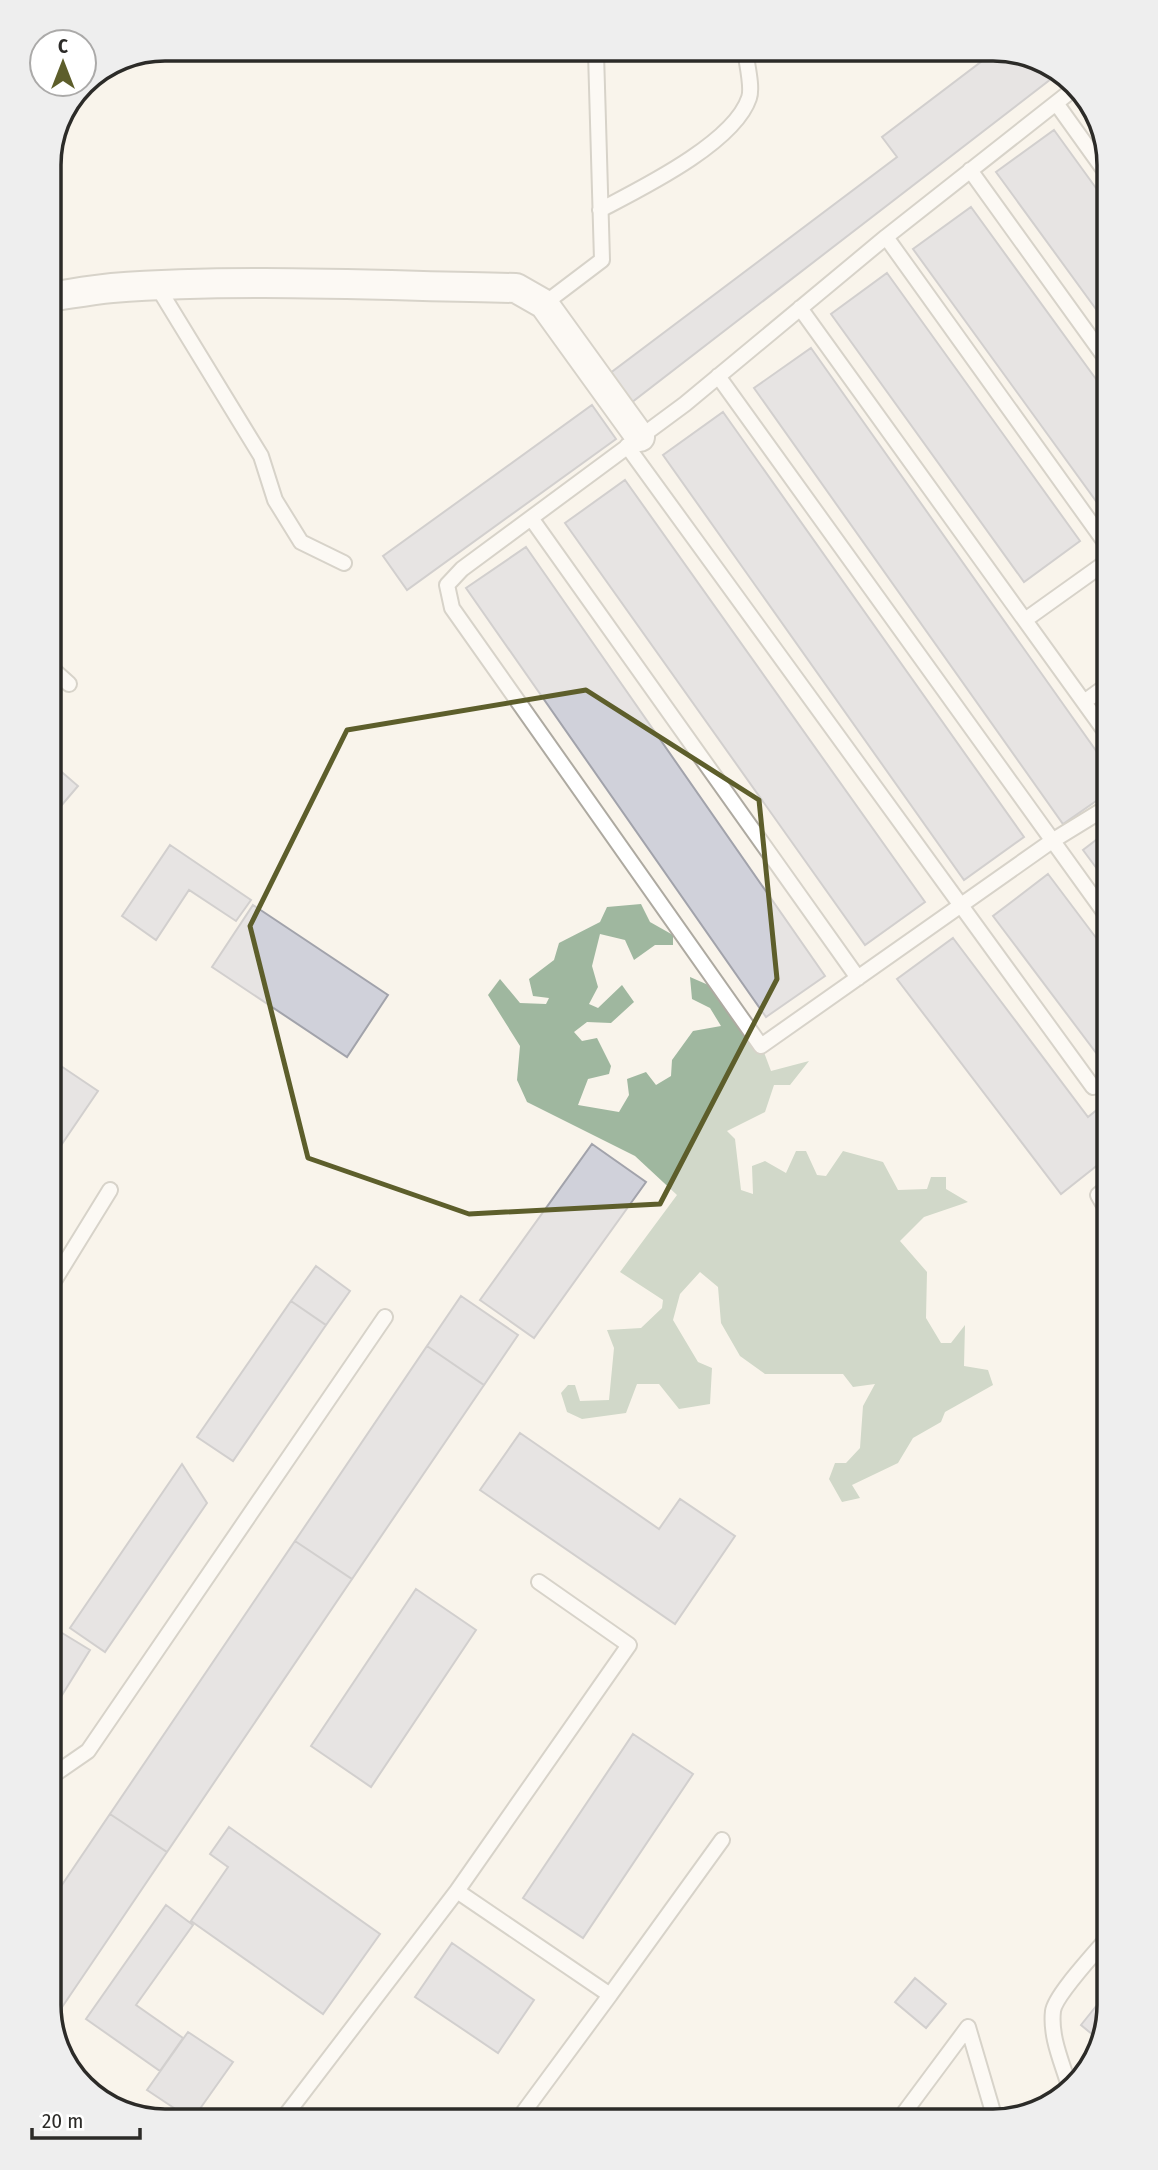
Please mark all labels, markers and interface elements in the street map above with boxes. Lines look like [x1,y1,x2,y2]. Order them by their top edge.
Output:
north arrow [28,28,98,98]
text: С [58,35,68,58]
scale bar [32,2096,140,2140]
text: 20 m [42,2108,83,2134]

